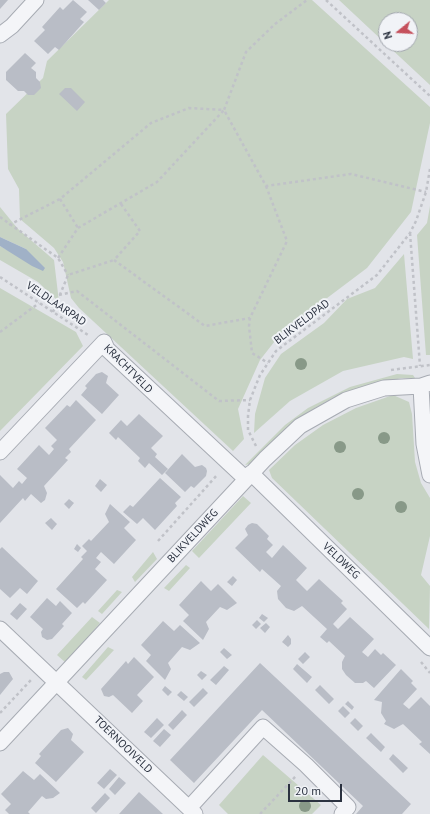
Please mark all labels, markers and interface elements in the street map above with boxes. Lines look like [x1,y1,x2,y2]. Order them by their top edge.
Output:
north arrow [378,12,418,52]
text: N [380,30,395,41]
street label: VELDLAARPAD [24,279,88,329]
street label: BLIKVELDPAD [272,297,332,347]
street label: KRACHTVELD [101,342,155,396]
street label: BLIKVELDWEG [165,506,221,566]
street label: VELDWEG [320,540,362,582]
street label: TOERNOOIVELD [91,714,155,776]
scale bar [290,776,344,802]
text: 20 m [295,783,321,798]

